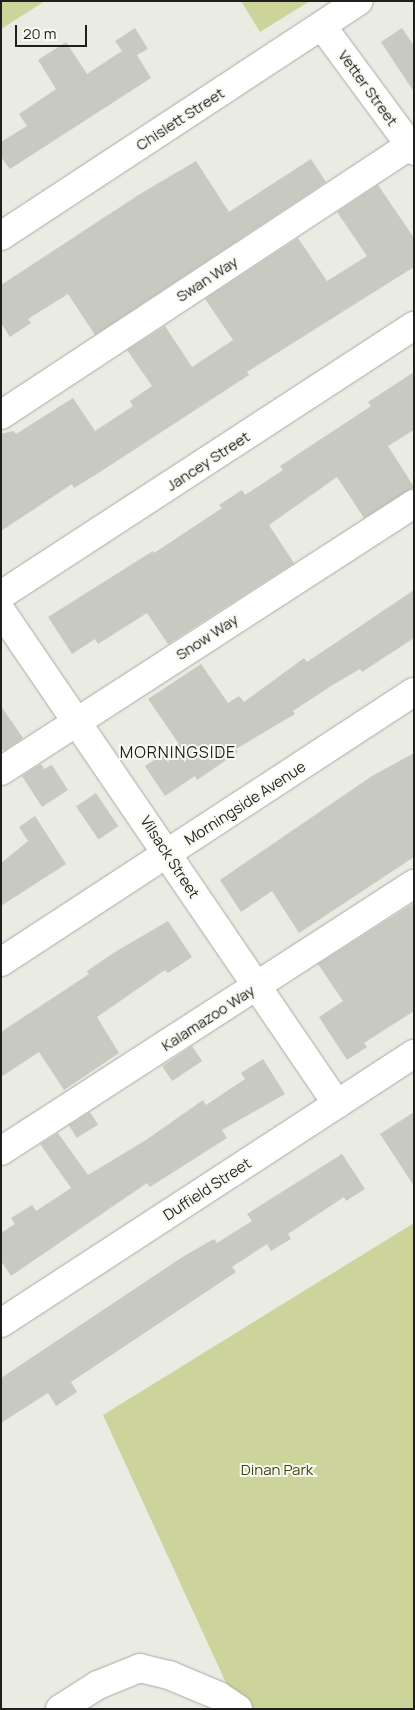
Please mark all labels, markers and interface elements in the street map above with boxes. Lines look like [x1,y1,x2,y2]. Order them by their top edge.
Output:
scale bar [18,15,90,47]
text: 20 m [23,23,56,44]
street label: Vetter Street [334,47,402,129]
street label: Chislett Street [133,84,227,154]
street label: Swan Way [173,252,241,306]
street label: Jancey Street [163,427,253,495]
street label: Snow Way [173,610,241,664]
district label: MORNINGSIDE [118,742,238,762]
street label: Morningside Avenue [181,757,309,849]
street label: Vilsack Street [137,812,203,902]
street label: Kalamazoo Way [158,981,258,1055]
street label: Duffield Street [160,1154,254,1224]
park label: Dinan Park [241,1461,313,1479]

